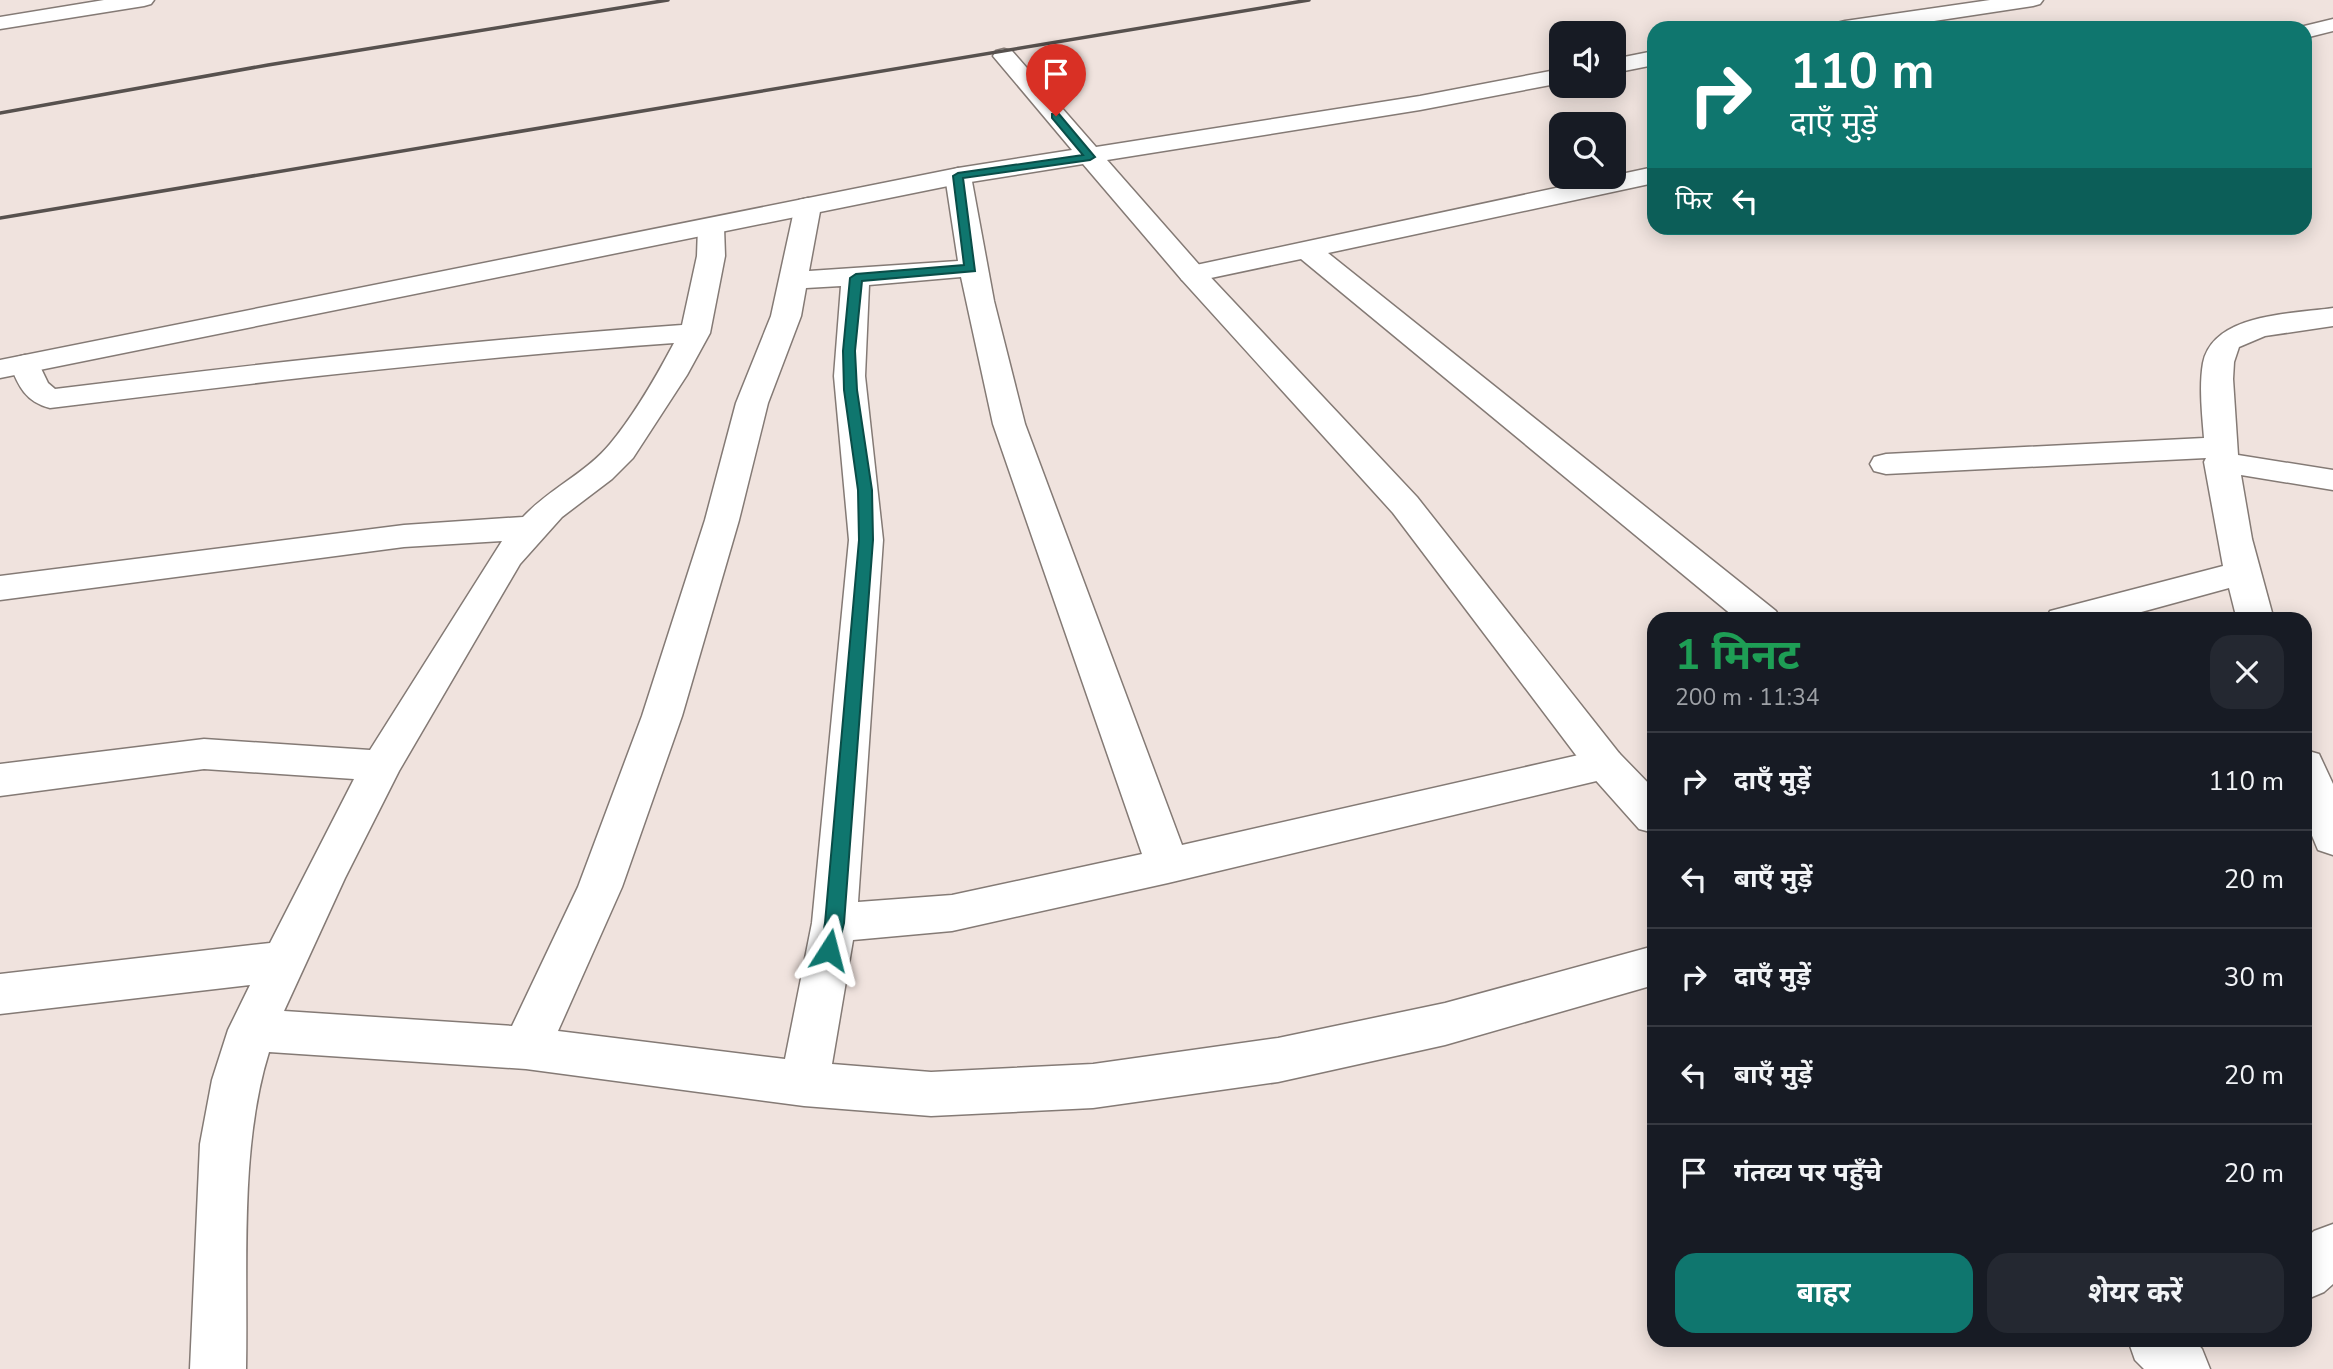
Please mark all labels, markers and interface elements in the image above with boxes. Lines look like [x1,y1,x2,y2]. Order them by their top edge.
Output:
map controls [1549,21,1626,189]
button: sound [1549,21,1626,98]
text: 110 m [1790,38,1934,105]
pin [1026,44,1086,116]
icon: right [1675,49,1766,140]
icon: arrive [1037,55,1075,93]
text: दाएँ मुड़ें [1790,102,1877,145]
button: search [1549,112,1626,189]
icon: left [1726,182,1764,220]
text: फिर [1675,183,1712,218]
text: 1 मिनट [1675,627,1800,684]
button: close [2210,635,2284,709]
text: 200 m · 11:34 [1675,682,1820,713]
icon: right [1675,762,1713,800]
text: दाएँ मुड़ें [1734,763,1811,798]
text: 110 m [2208,764,2284,799]
icon: left [1675,860,1713,898]
text: बाएँ मुड़ें [1734,861,1812,896]
text: 20 m [2224,862,2284,897]
position arrow [792,913,866,987]
icon: right [1675,958,1713,996]
text: दाएँ मुड़ें [1734,959,1811,994]
text: 30 m [2224,960,2284,995]
icon: left [1675,1056,1713,1094]
text: बाएँ मुड़ें [1734,1057,1812,1092]
text: 20 m [2224,1058,2284,1093]
icon: arrive [1675,1154,1713,1192]
text: गंतव्य पर पहुँचे [1734,1155,1882,1190]
text: 20 m [2224,1156,2284,1191]
button: बाहर [1675,1253,1973,1333]
button: शेयर करें [1987,1253,2284,1333]

